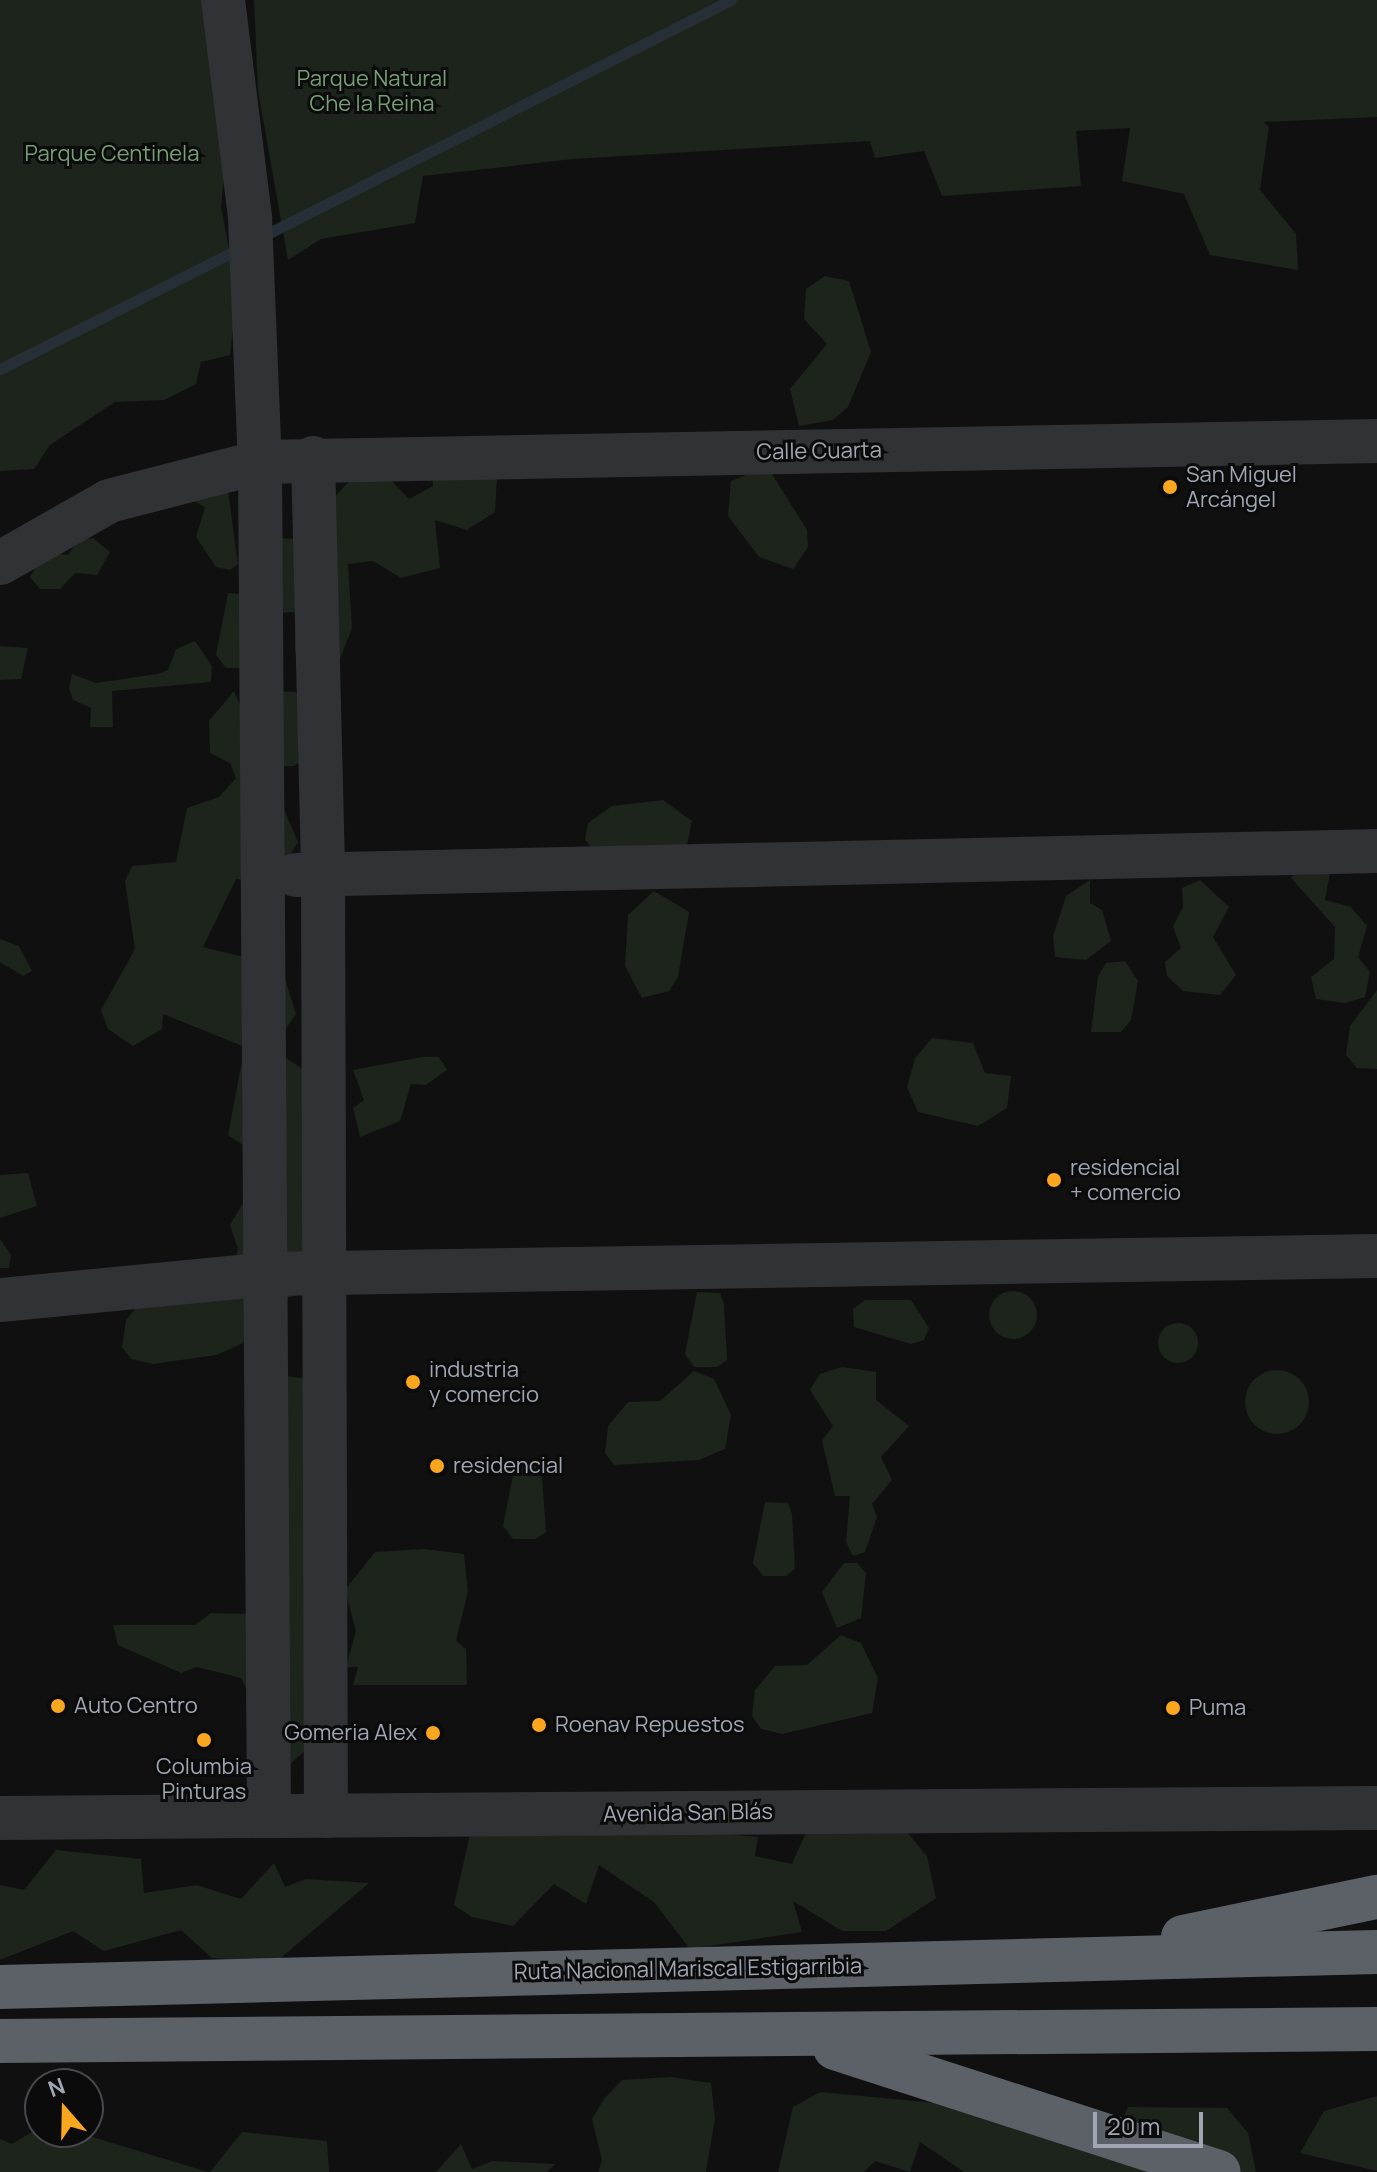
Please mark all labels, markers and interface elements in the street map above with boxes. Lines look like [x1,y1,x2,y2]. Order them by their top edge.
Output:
park label: Parque Natural Che la Reina [297,65,447,116]
park label: Parque Centinela [25,141,199,167]
street label: Calle Cuarta [756,437,882,465]
place label: San Miguel Arcángel [1186,461,1297,512]
marker: San Miguel Arcángel [1161,478,1179,496]
place label: residencial + comercio [1070,1154,1181,1206]
marker: residencial + comercio [1045,1171,1063,1189]
place label: industria y comercio [429,1356,539,1408]
marker: industria y comercio [404,1373,422,1391]
place label: residencial [453,1453,563,1479]
marker: residencial [428,1457,446,1475]
place label: Auto Centro [74,1693,198,1719]
place label: Puma [1189,1695,1246,1721]
marker: Auto Centro [49,1697,67,1715]
marker: Puma [1164,1699,1182,1717]
place label: Roenav Repuestos [555,1712,745,1738]
marker: Roenav Repuestos [530,1716,548,1734]
place label: Gomeria Alex [284,1720,417,1746]
marker: Gomeria Alex [424,1724,442,1742]
marker: Columbia Pinturas [195,1731,213,1749]
place label: Columbia Pinturas [156,1753,252,1804]
street label: Avenida San Blás [603,1798,773,1828]
street label: Ruta Nacional Mariscal Estigarribia [514,1953,862,1985]
north arrow [24,2068,104,2148]
text: N [44,2071,69,2104]
scale bar [1097,2096,1207,2146]
text: 20 m [1107,2109,1160,2142]

